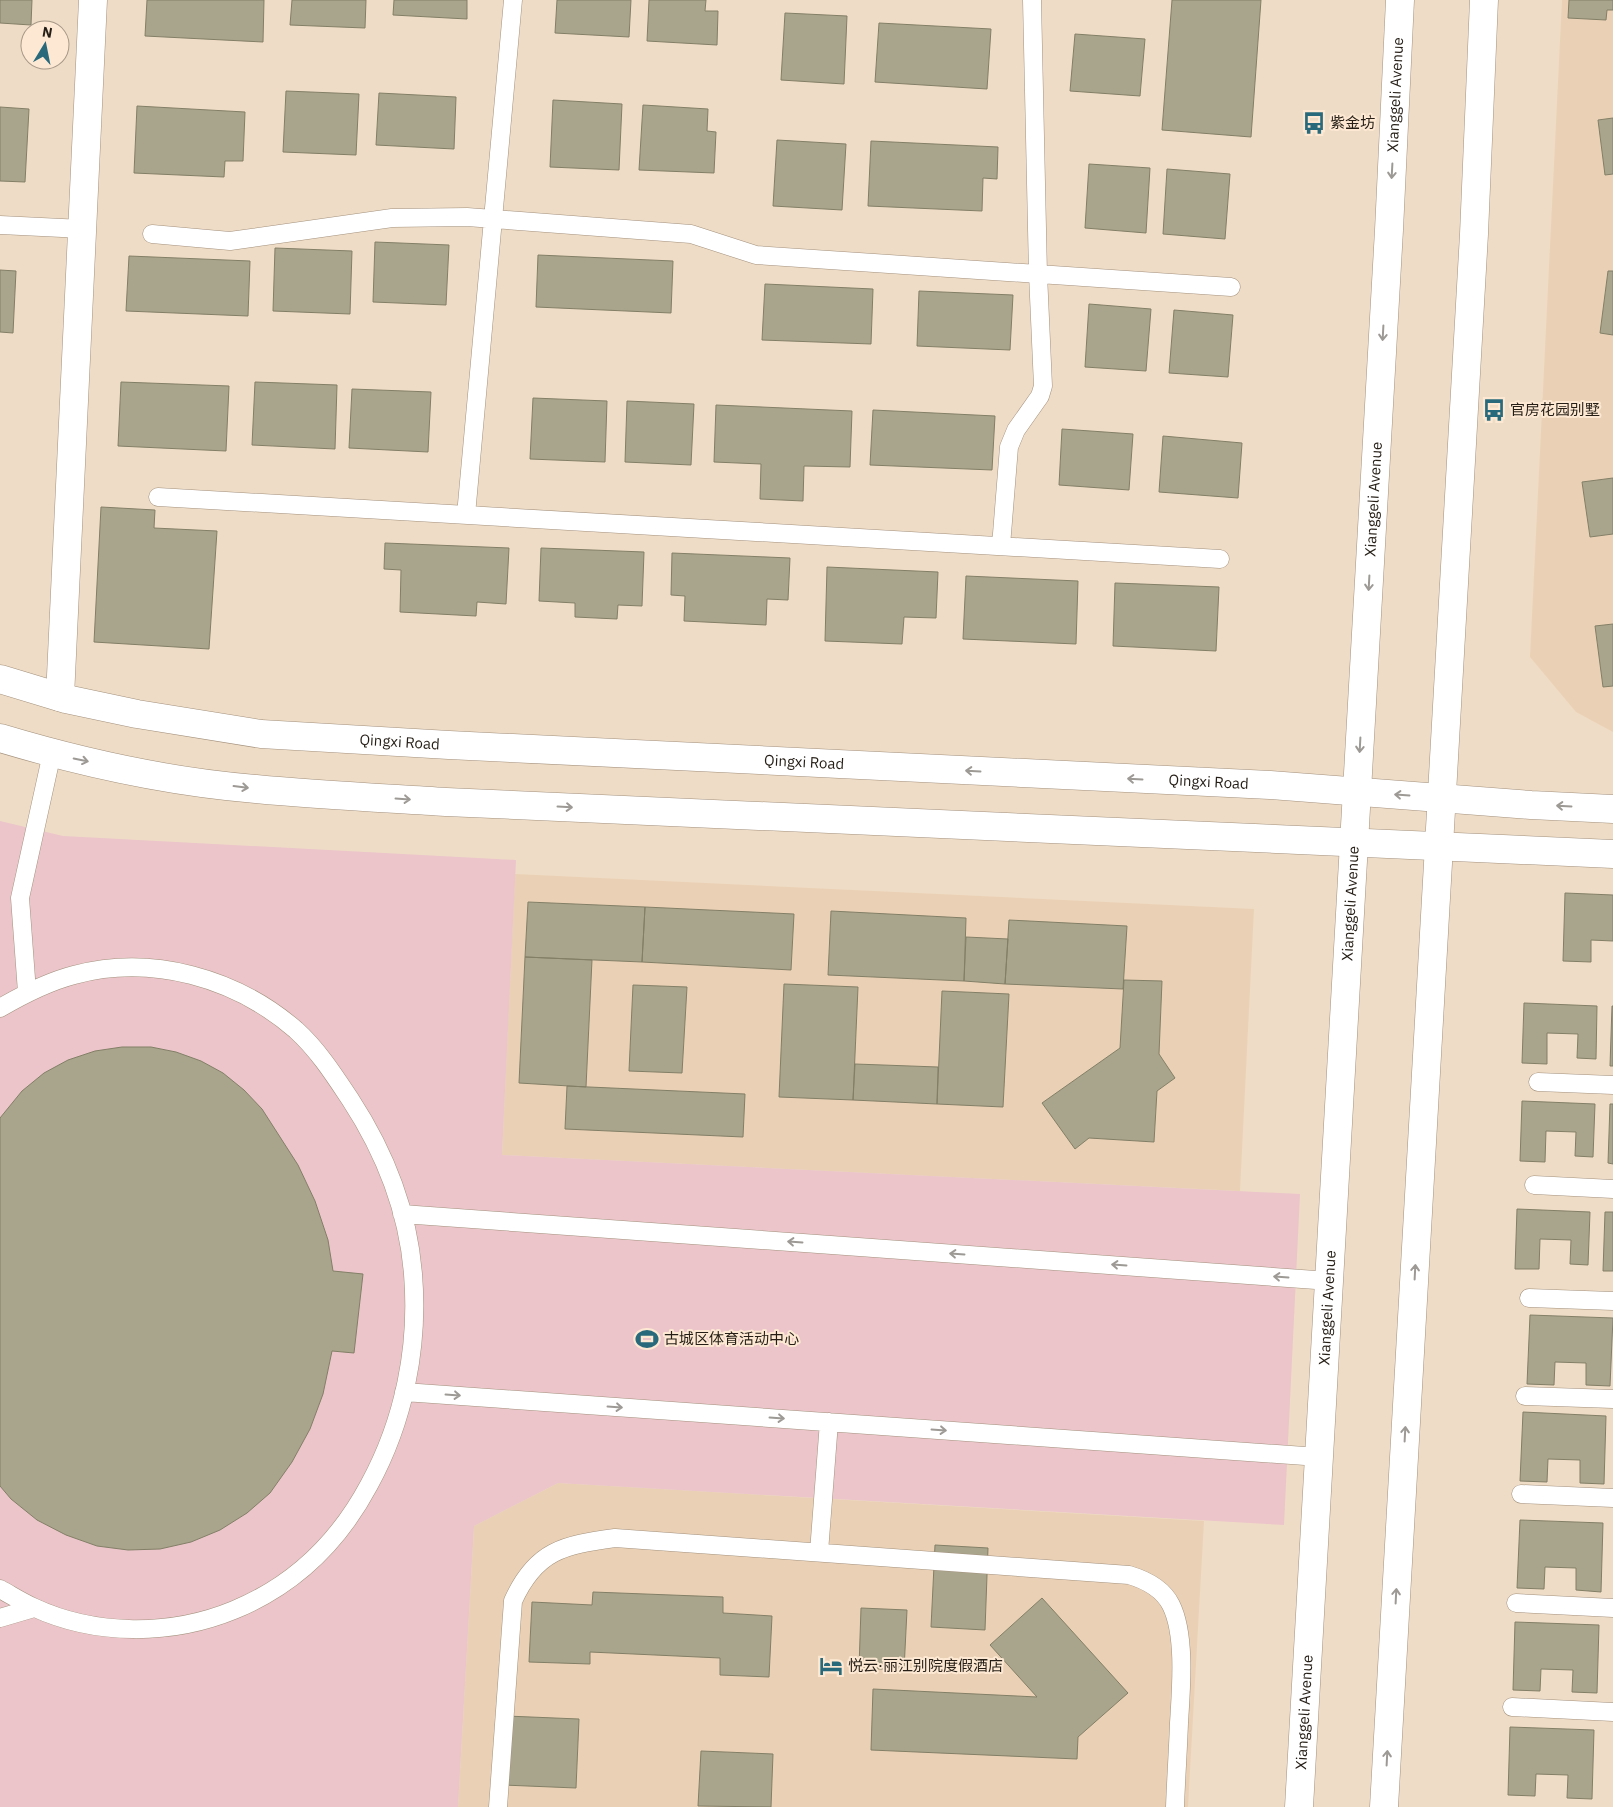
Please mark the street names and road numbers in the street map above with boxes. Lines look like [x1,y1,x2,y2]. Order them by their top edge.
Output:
street label: Xianggeli Avenue [1383,37,1407,153]
street label: Xianggeli Avenue [1360,441,1386,557]
street label: Qingxi Road [359,730,440,753]
street label: Qingxi Road [764,750,845,773]
street label: Qingxi Road [1168,770,1249,793]
street label: Xianggeli Avenue [1337,845,1363,961]
street label: Xianggeli Avenue [1314,1250,1340,1366]
street label: Xianggeli Avenue [1291,1654,1317,1770]

